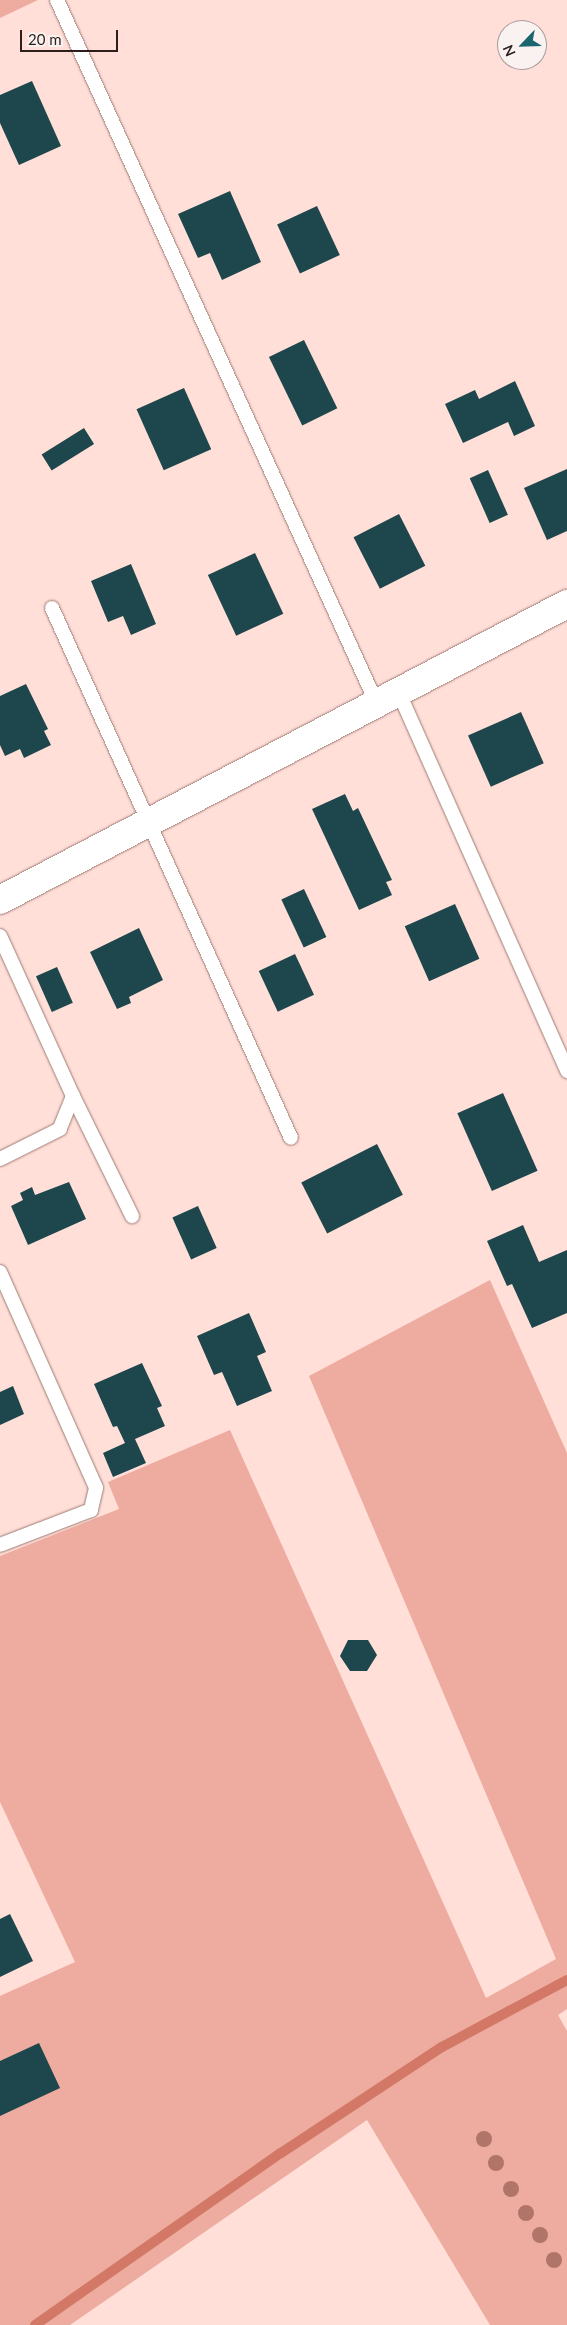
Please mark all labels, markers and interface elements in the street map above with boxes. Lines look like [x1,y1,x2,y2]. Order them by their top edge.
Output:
scale bar [22,20,120,52]
north arrow [497,20,547,70]
text: 20 m [28,30,62,48]
text: N [499,43,519,59]

